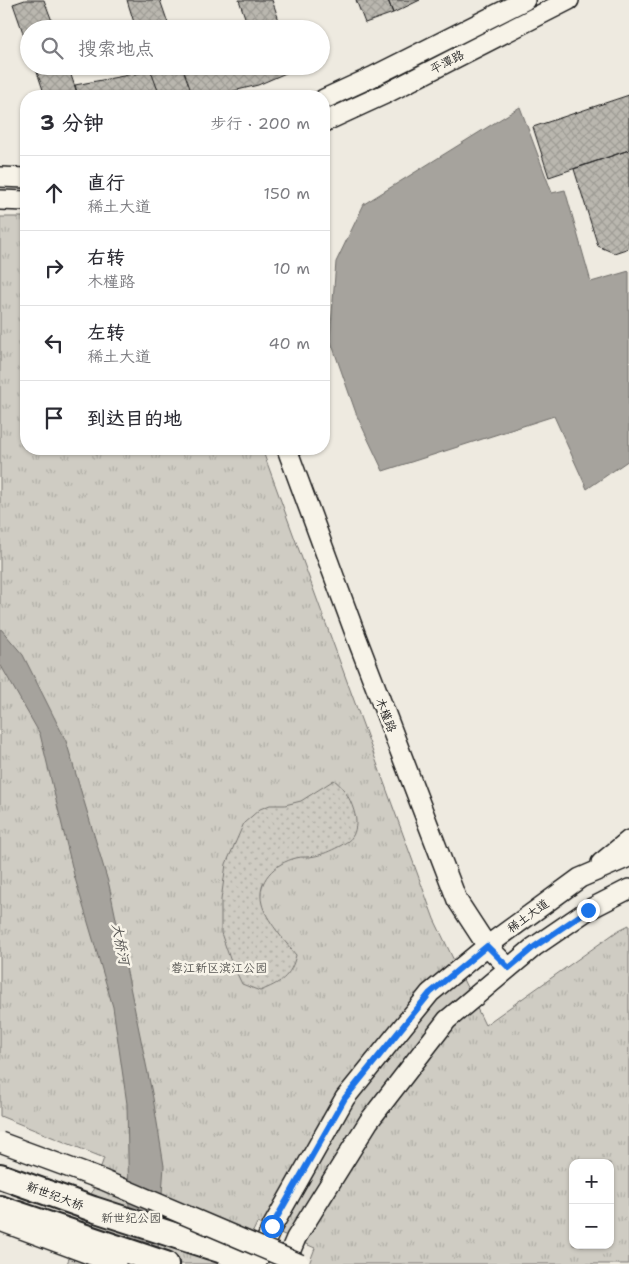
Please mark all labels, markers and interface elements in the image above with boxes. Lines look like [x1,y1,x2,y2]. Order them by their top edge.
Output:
search box [20,20,330,75]
icon: search [38,34,66,62]
text: 搜索地点 [78,36,154,61]
street label: 平潭路 [427,47,467,77]
text: 3 分钟 [40,109,104,137]
text: 步行 · 200 m [210,113,310,134]
text: 直行 [87,170,125,195]
icon: ahead [40,179,68,207]
text: 150 m [263,183,310,204]
text: 稀土大道 [87,196,151,217]
text: 右转 [87,245,125,270]
icon: right [40,254,68,282]
text: 10 m [273,258,310,279]
text: 木槿路 [87,271,135,292]
text: 左转 [87,320,125,345]
icon: left [40,329,68,357]
text: 40 m [268,333,310,354]
text: 稀土大道 [87,346,151,367]
icon: arrive [40,404,68,432]
text: 到达目的地 [87,406,182,431]
street label: 木槿路 [372,695,400,735]
street label: 稀土大道 [504,895,552,937]
route end [577,899,600,922]
water label: 大桥河 [108,922,134,968]
park label: 蓉江新区滨江公园 [171,960,267,976]
map controls [569,1159,614,1249]
button: + [569,1159,614,1204]
street label: 新世纪大桥 [24,1178,87,1214]
button: − [569,1204,614,1249]
park label: 新世纪公园 [101,1210,161,1226]
route start [261,1215,284,1238]

